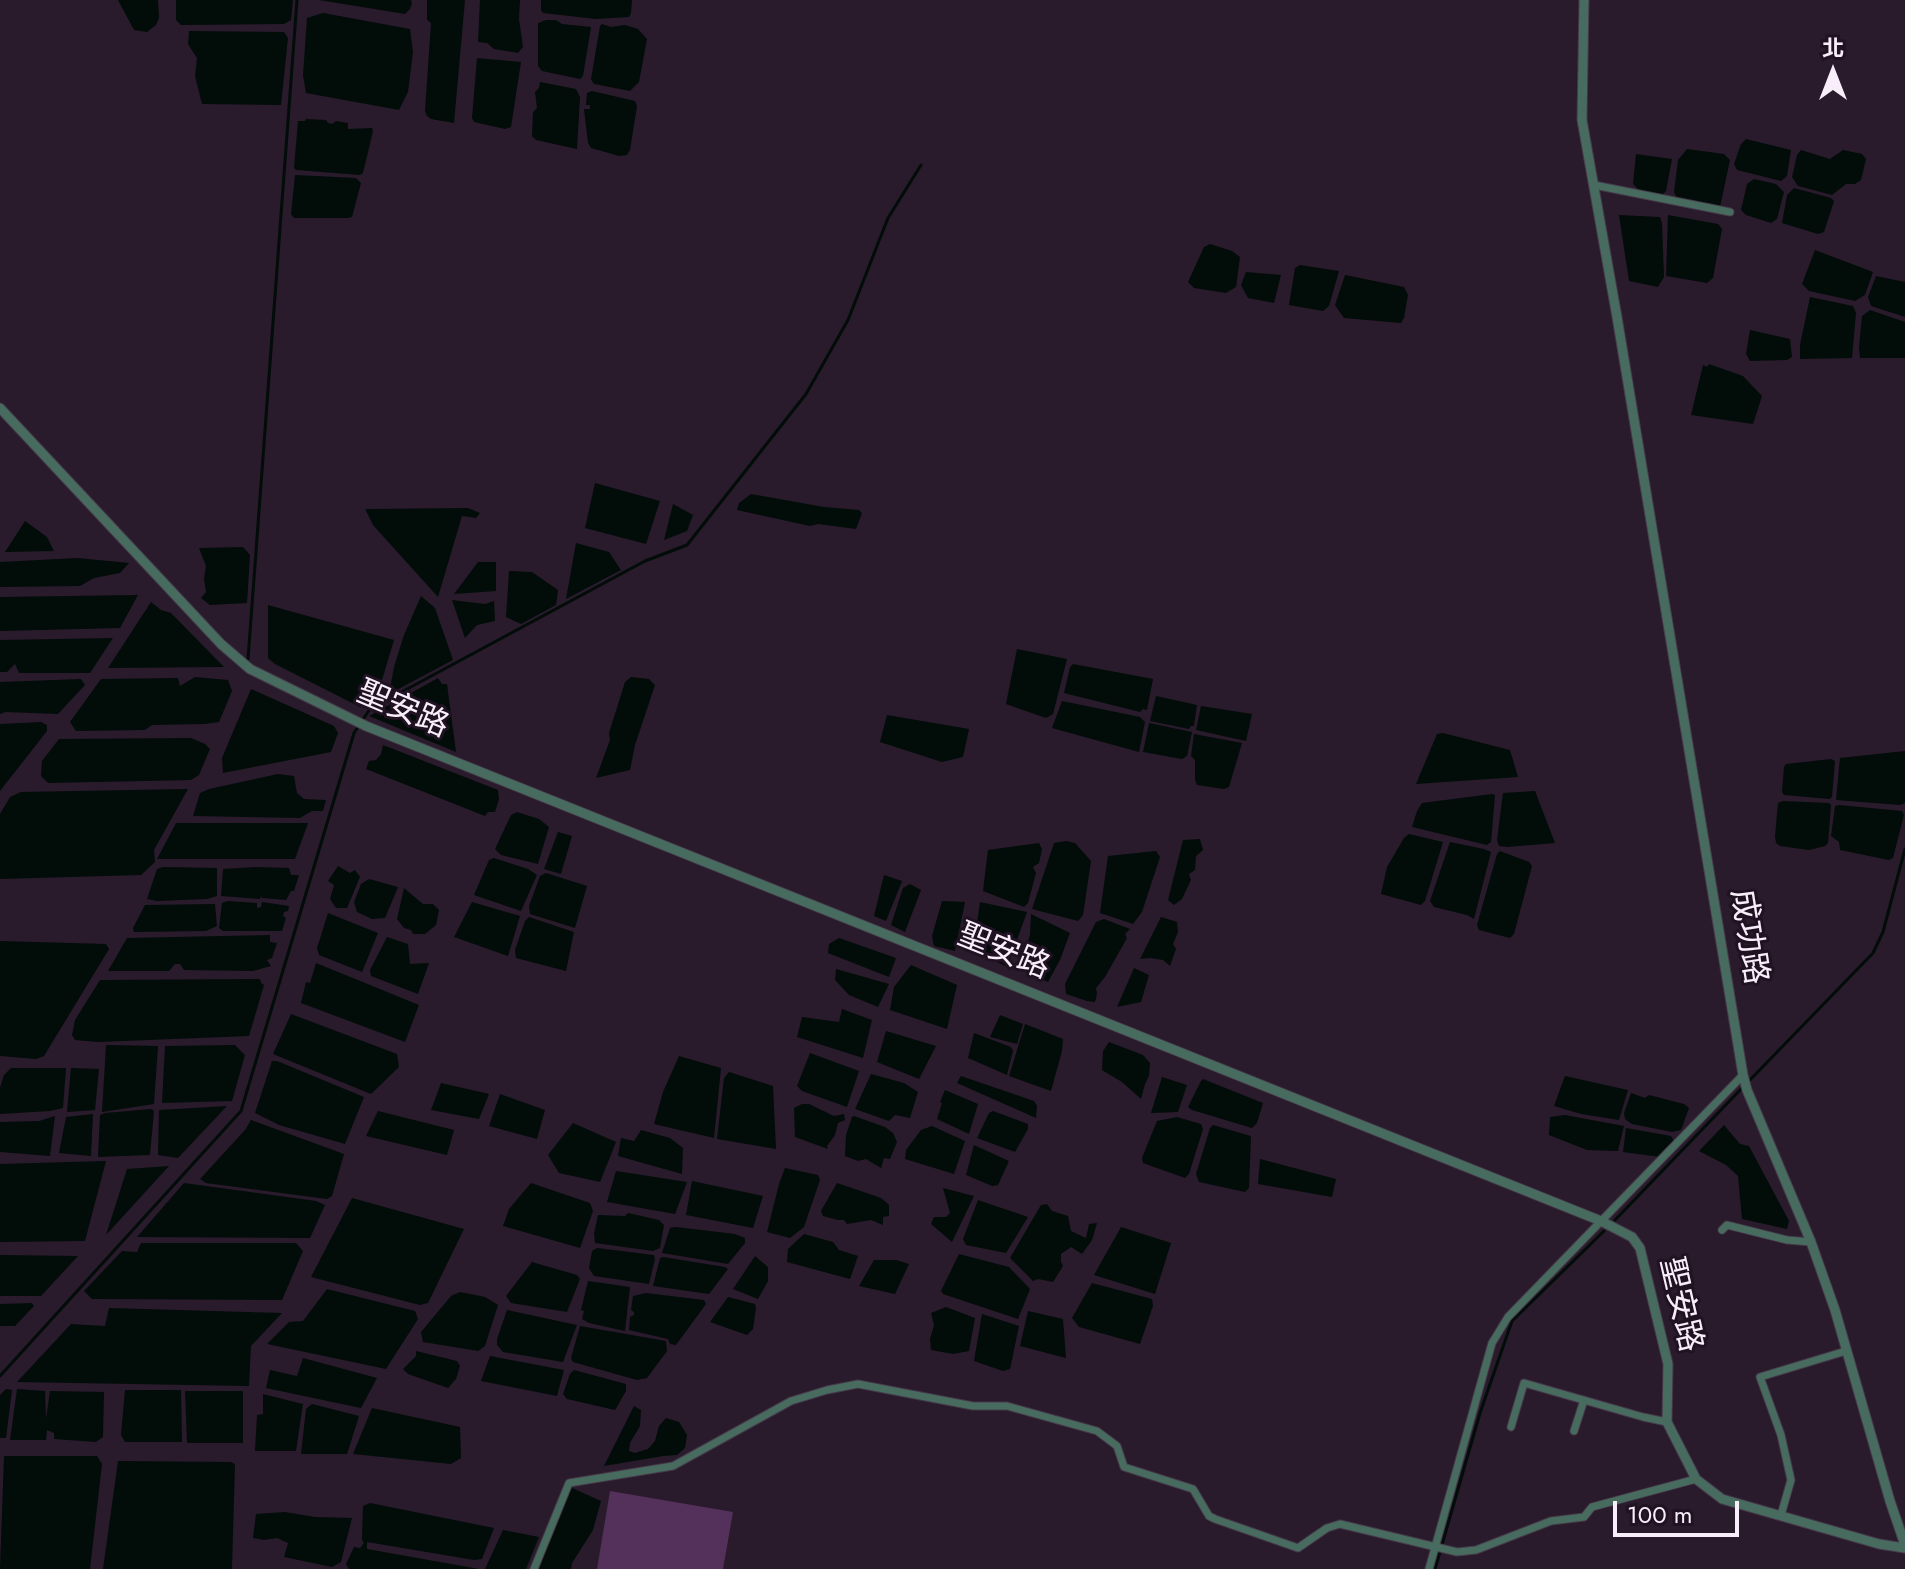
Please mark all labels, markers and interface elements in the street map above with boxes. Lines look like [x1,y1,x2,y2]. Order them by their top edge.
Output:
north arrow [1793,32,1873,112]
text: 北 [1822,32,1844,64]
street label: 聖安路 [350,675,454,747]
street label: 成功路 [1721,887,1773,987]
street label: 聖安路 [951,917,1055,989]
street label: 聖安路 [1649,1254,1709,1356]
scale bar [1617,1485,1743,1535]
text: 100 m [1627,1497,1693,1532]

